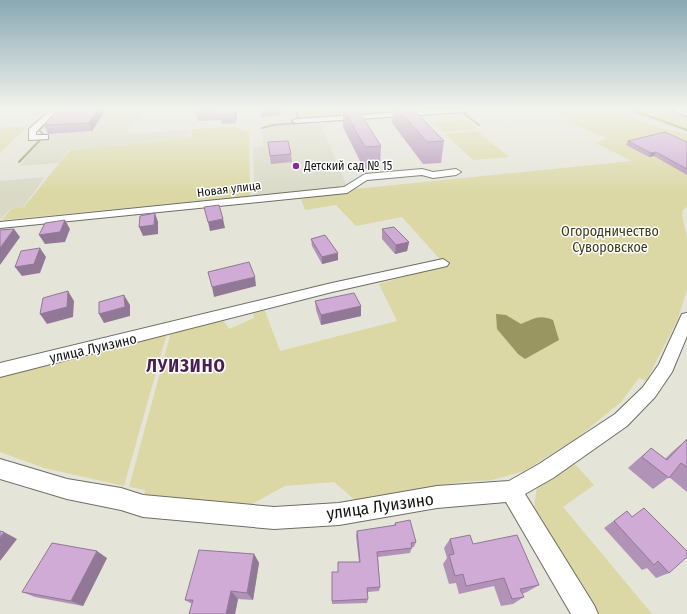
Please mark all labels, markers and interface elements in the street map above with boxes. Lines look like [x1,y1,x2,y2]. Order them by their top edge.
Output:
place label: Детский сад № 15 [303,159,393,173]
marker: Детский сад № 15 [291,161,301,171]
street label: Новая улица [196,178,262,200]
park label: Огородничество Суворовское [561,223,659,256]
street label: улица Луизино [48,330,138,367]
district label: ЛУИЗИНО [146,355,226,377]
street label: улица Луизино [325,489,435,524]

